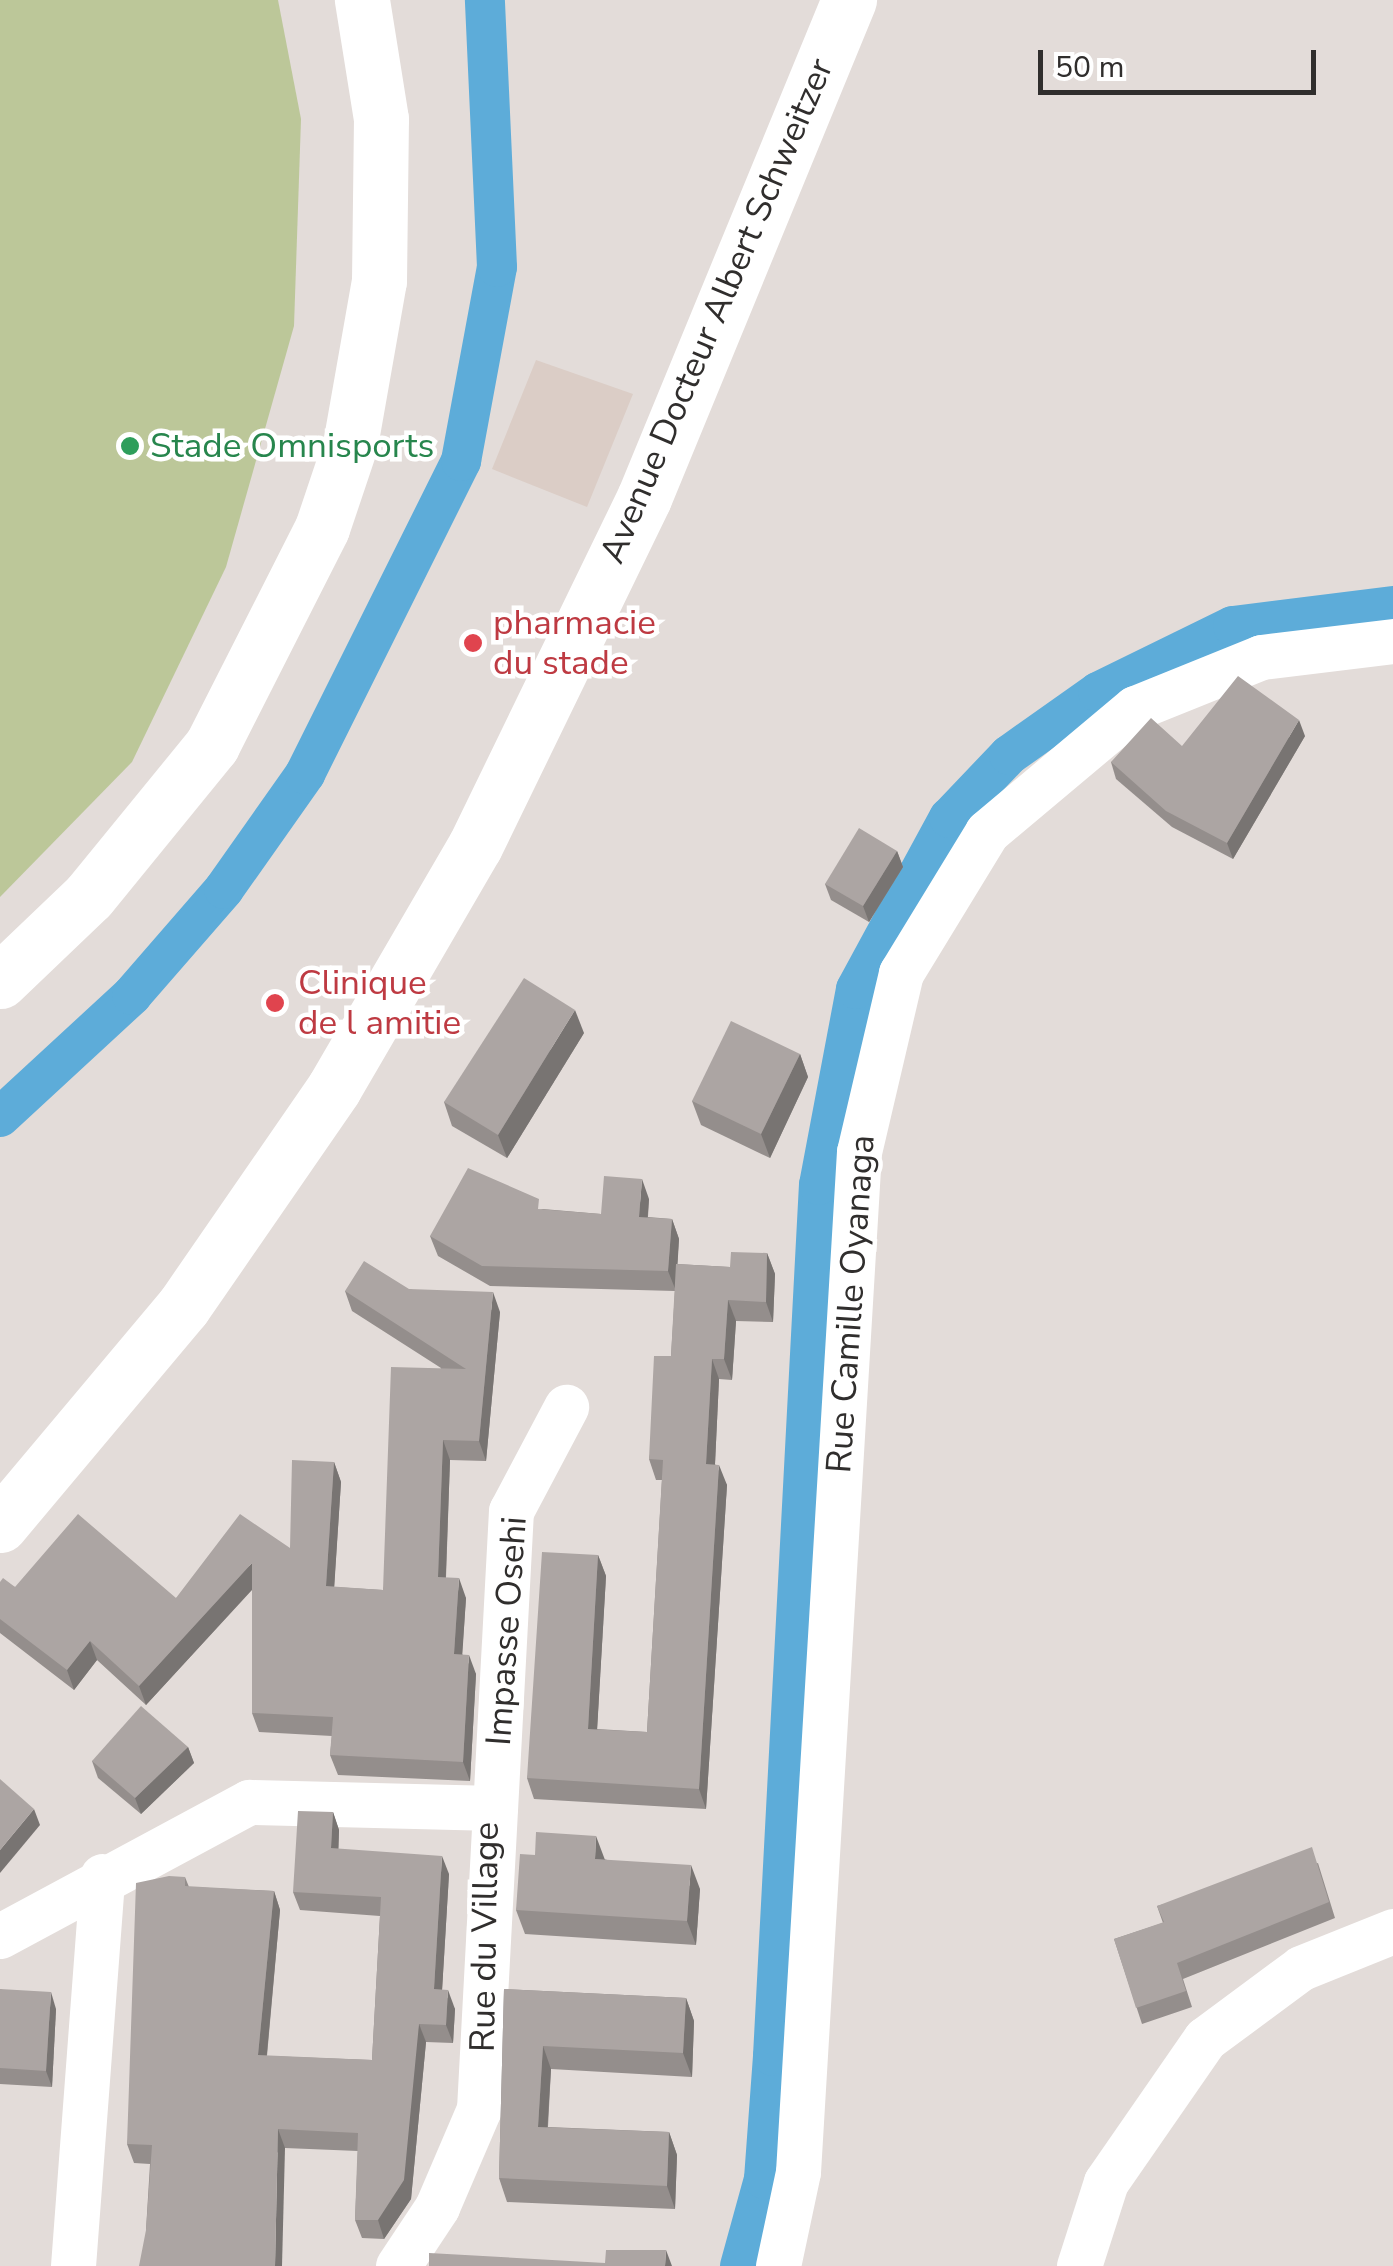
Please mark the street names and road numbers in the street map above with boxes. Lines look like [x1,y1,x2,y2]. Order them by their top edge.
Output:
street label: Avenue Docteur Albert Schweitzer [591,52,843,570]
street label: Rue Camille Oyanaga [818,1133,884,1475]
street label: Impasse Osehi [478,1515,536,1747]
street label: Rue du Village [462,1821,508,2053]

